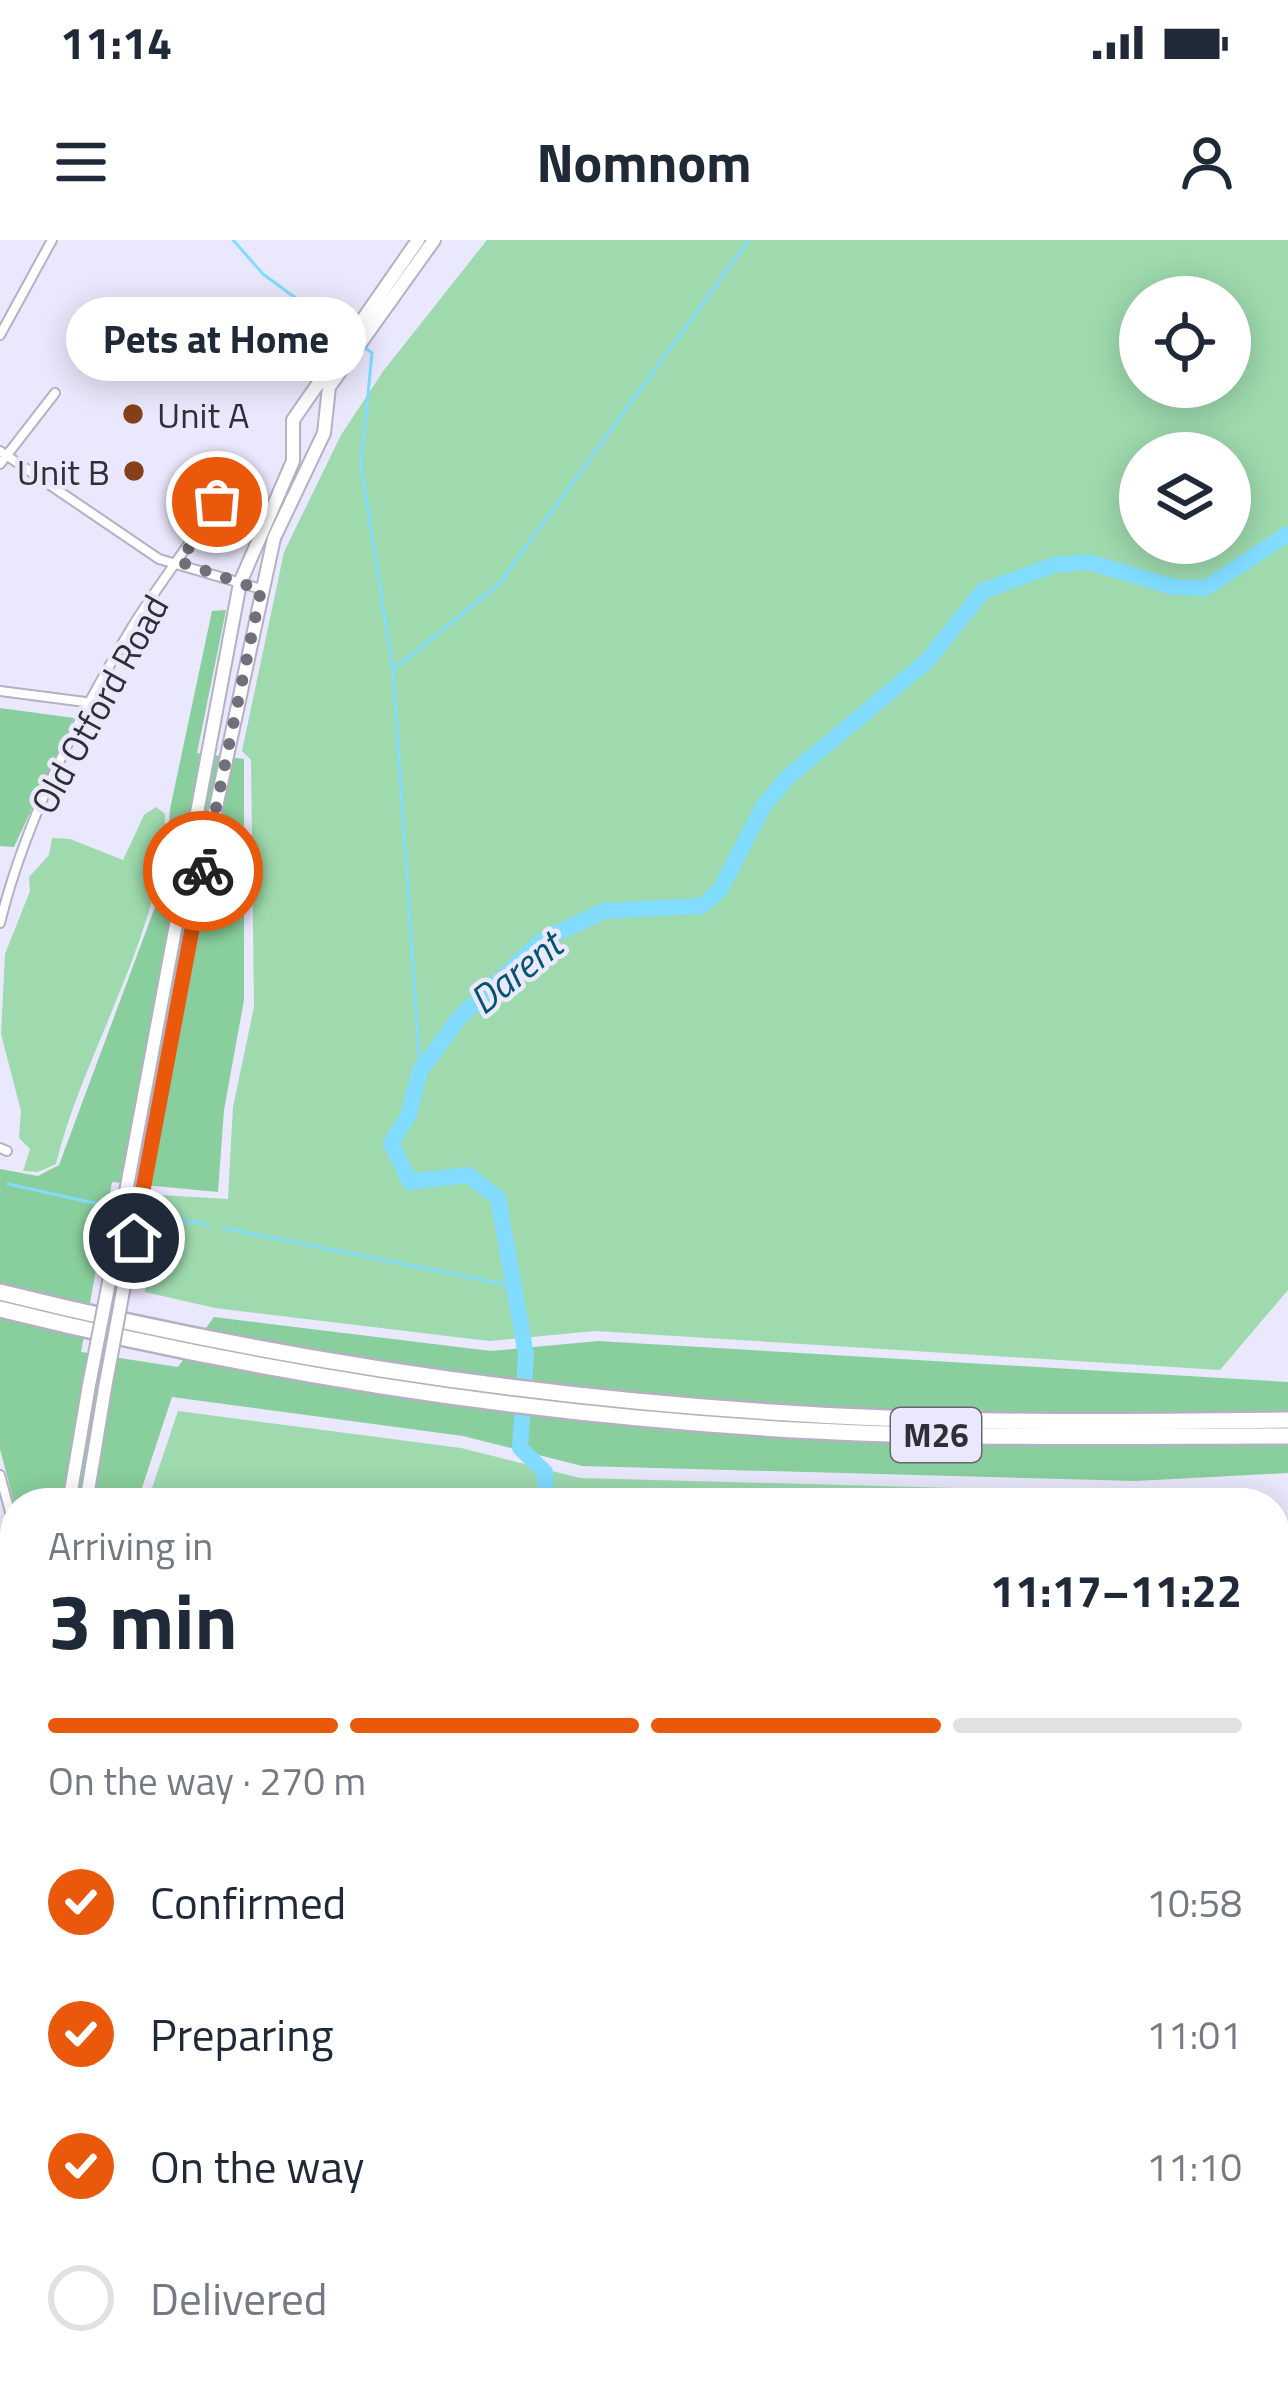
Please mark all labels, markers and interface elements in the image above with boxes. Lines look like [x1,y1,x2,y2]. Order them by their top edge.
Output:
text: 11:14 [60,8,172,76]
text: Nomnom [536,121,752,203]
icon: menu [48,129,114,195]
icon: person [1174,129,1240,195]
map controls [1119,276,1251,564]
button: locate [1119,276,1251,408]
callout: Pets at Home [67,298,367,382]
text: Pets at Home [103,309,329,368]
place label: Unit A [157,387,249,442]
marker: Unit A [120,401,146,427]
button: layers [1119,432,1251,564]
place label: Unit B [17,444,110,499]
pin [166,451,268,553]
marker: Unit B [121,458,147,484]
icon: bag [184,469,250,535]
street label: Old Otford Road [16,584,182,824]
courier [143,811,263,931]
icon: bike [170,838,236,904]
water label: Darent [456,913,578,1028]
pin [83,1187,185,1289]
icon: home [101,1205,167,1271]
road number: M26 [891,1408,981,1462]
text: Arriving in [48,1516,213,1575]
text: 11:17–11:22 [990,1556,1242,1624]
text: 3 min [48,1561,238,1679]
text: On the way · 270 m [48,1751,366,1810]
text: Confirmed [150,1868,346,1936]
icon: check [48,1869,114,1935]
text: 10:58 [1146,1873,1242,1932]
text: Preparing [150,2000,334,2068]
icon: check [48,2001,114,2067]
text: 11:01 [1146,2005,1242,2064]
text: On the way [150,2132,364,2200]
icon: check [48,2133,114,2199]
text: 11:10 [1146,2137,1242,2196]
text: Delivered [150,2264,328,2332]

